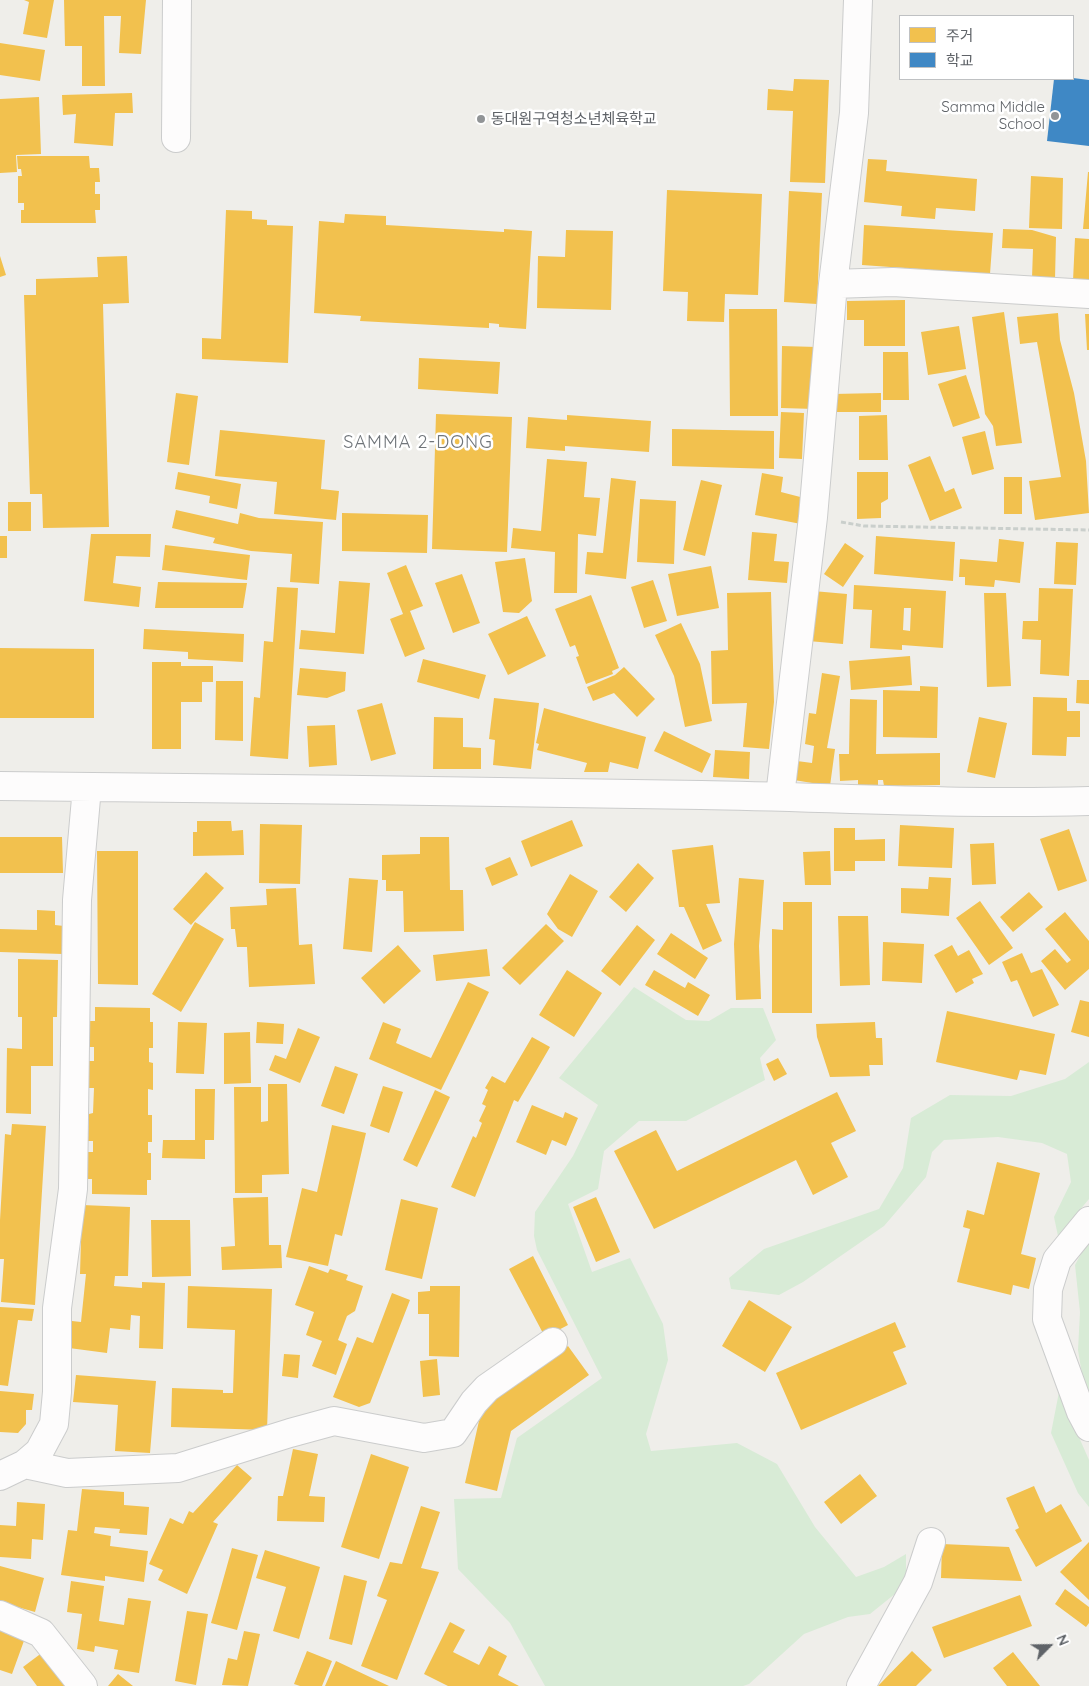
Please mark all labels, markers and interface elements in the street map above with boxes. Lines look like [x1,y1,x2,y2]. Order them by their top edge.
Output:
legend [899,15,1074,80]
text: 주거 [946,26,974,45]
text: 학교 [946,51,974,70]
place label: Samma Middle School [941,98,1045,133]
place label: 동대원구역청소년체육학교 [491,110,657,128]
marker: Samma Middle School [1049,110,1061,122]
marker: 동대원구역청소년체육학교 [475,113,487,125]
district label: SAMMA 2-DONG [342,432,494,454]
north arrow [1024,1621,1074,1671]
text: N [1053,1632,1073,1648]

